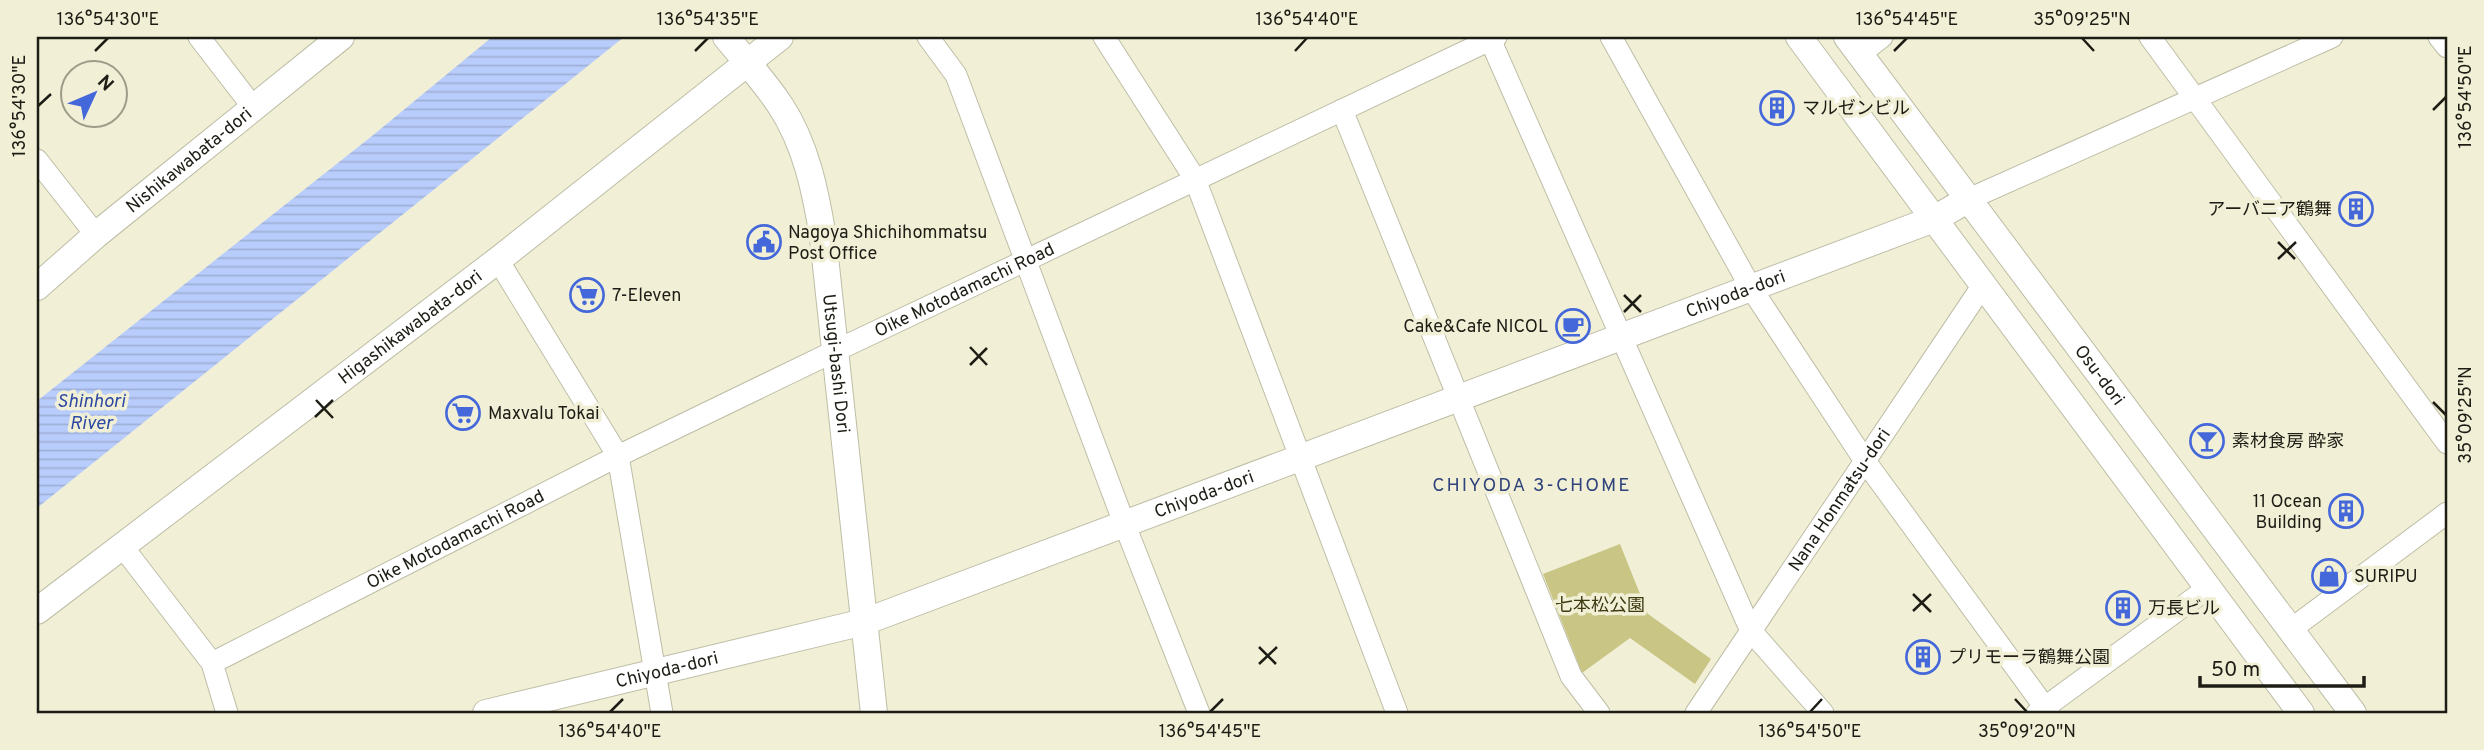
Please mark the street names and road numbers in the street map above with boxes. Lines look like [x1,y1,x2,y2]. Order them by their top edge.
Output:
street label: Nishikawabata-dori [122,103,258,219]
street label: Oike Motodamachi Road [871,238,1059,343]
street label: Higashikawabata-dori [334,266,488,390]
street label: Chiyoda-dori [1683,266,1789,324]
street label: Utsugi-bashi Dori [816,293,854,435]
street label: Osu-dori [2068,341,2129,411]
street label: Nana Honmatsu-dori [1784,424,1897,576]
street label: Chiyoda-dori [1151,466,1257,525]
street label: Oike Motodamachi Road [363,485,549,595]
street label: Chiyoda-dori [614,647,721,694]

